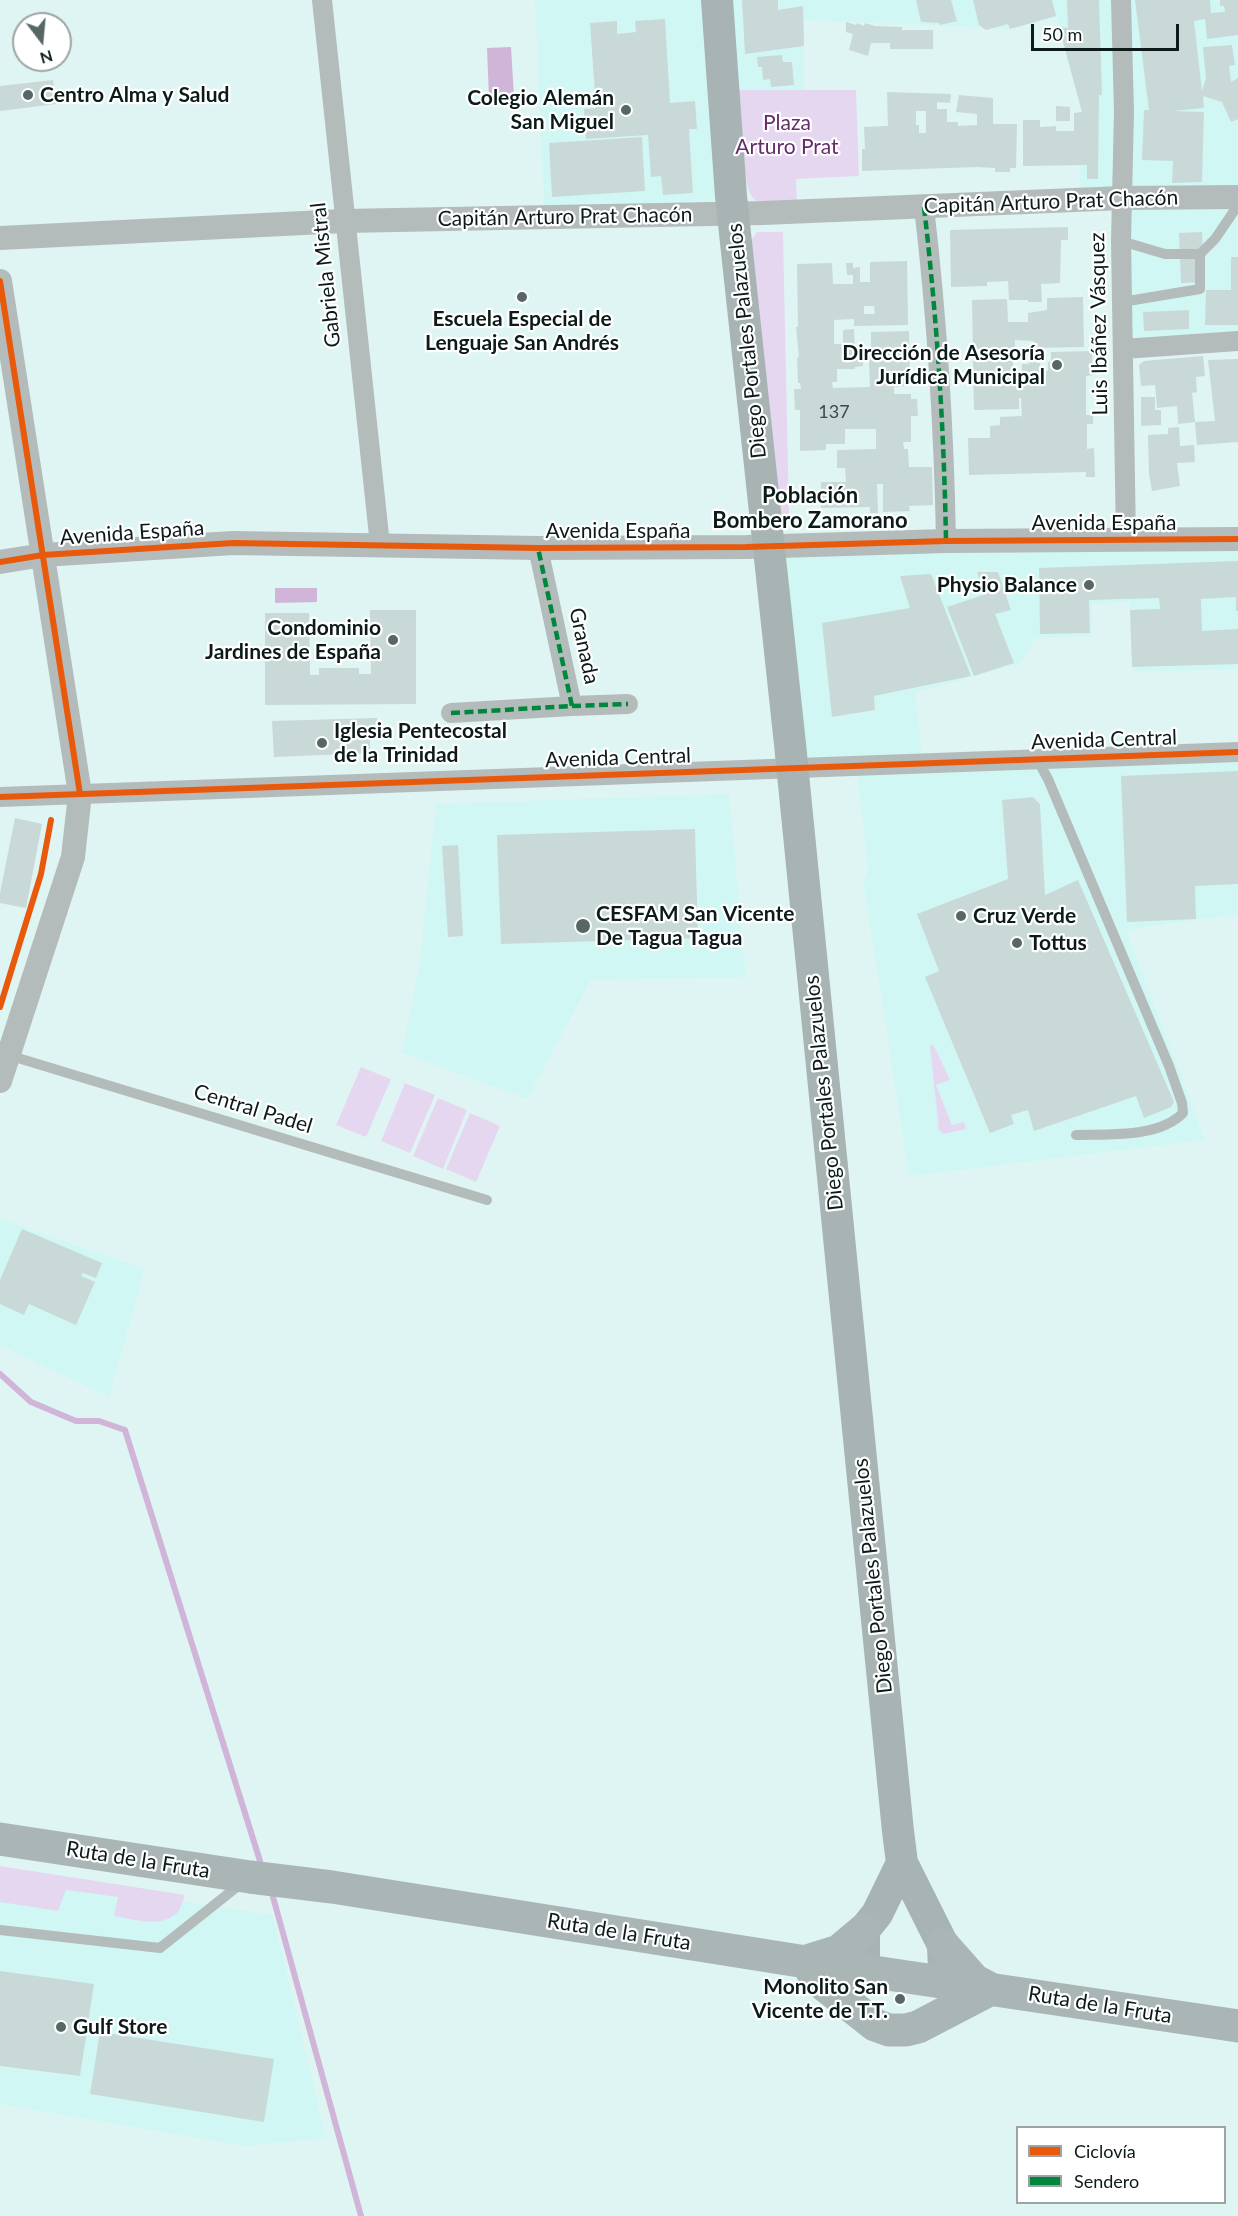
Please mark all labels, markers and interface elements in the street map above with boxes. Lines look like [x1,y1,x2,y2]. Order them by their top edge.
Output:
north arrow [12,12,72,72]
scale bar [1034,12,1182,50]
text: 50 m [1042,23,1082,45]
text: N [38,47,55,69]
place label: Centro Alma y Salud [40,82,229,108]
place label: Colegio Alemán San Miguel [467,85,614,135]
marker: Centro Alma y Salud [21,88,35,102]
marker: Colegio Alemán San Miguel [619,103,633,117]
park label: Plaza Arturo Prat [735,110,839,160]
street label: Capitán Arturo Prat Chacón [923,185,1179,219]
street label: Gabriela Mistral [306,201,346,349]
street label: Capitán Arturo Prat Chacón [437,202,693,232]
street label: Diego Portales Palazuelos [722,222,772,460]
street label: Luis Ibáñez Vásquez [1085,232,1113,416]
marker: Escuela Especial de Lenguaje San Andrés [515,290,529,304]
place label: Escuela Especial de Lenguaje San Andrés [425,306,619,356]
place label: Dirección de Asesoría Jurídica Municipal [842,340,1045,390]
marker: Dirección de Asesoría Jurídica Municipal [1050,358,1064,372]
house number: 137 [818,401,850,423]
district label: Población Bombero Zamorano [712,483,908,534]
street label: Avenida España [1032,510,1176,536]
street label: Avenida España [59,515,205,551]
street label: Avenida España [546,518,690,544]
place label: Physio Balance [937,572,1077,598]
marker: Physio Balance [1082,578,1096,592]
street label: Granada [564,606,604,686]
place label: Condominio Jardines de España [205,615,381,665]
marker: Condominio Jardines de España [386,633,400,647]
place label: Iglesia Pentecostal de la Trinidad [334,718,507,768]
street label: Avenida Central [1030,725,1178,755]
marker: Iglesia Pentecostal de la Trinidad [315,736,329,750]
street label: Avenida Central [544,743,692,773]
place label: CESFAM San Vicente De Tagua Tagua [596,901,794,951]
place label: Cruz Verde [973,903,1076,929]
marker: Cruz Verde [954,909,968,923]
marker: CESFAM San Vicente De Tagua Tagua [574,917,592,935]
place label: Tottus [1029,930,1087,956]
marker: Tottus [1010,936,1024,950]
street label: Diego Portales Palazuelos [799,974,849,1212]
street label: Central Padel [191,1079,315,1139]
street label: Diego Portales Palazuelos [848,1457,898,1695]
street label: Ruta de la Fruta [64,1836,212,1884]
street label: Ruta de la Fruta [545,1908,693,1956]
place label: Monolito San Vicente de T.T. [752,1974,888,2024]
street label: Ruta de la Fruta [1026,1981,1174,2029]
marker: Monolito San Vicente de T.T. [893,1992,907,2006]
place label: Gulf Store [73,2014,167,2040]
marker: Gulf Store [54,2020,68,2034]
legend [1016,2126,1226,2204]
text: Ciclovía [1074,2140,1136,2162]
text: Sendero [1074,2170,1139,2192]

